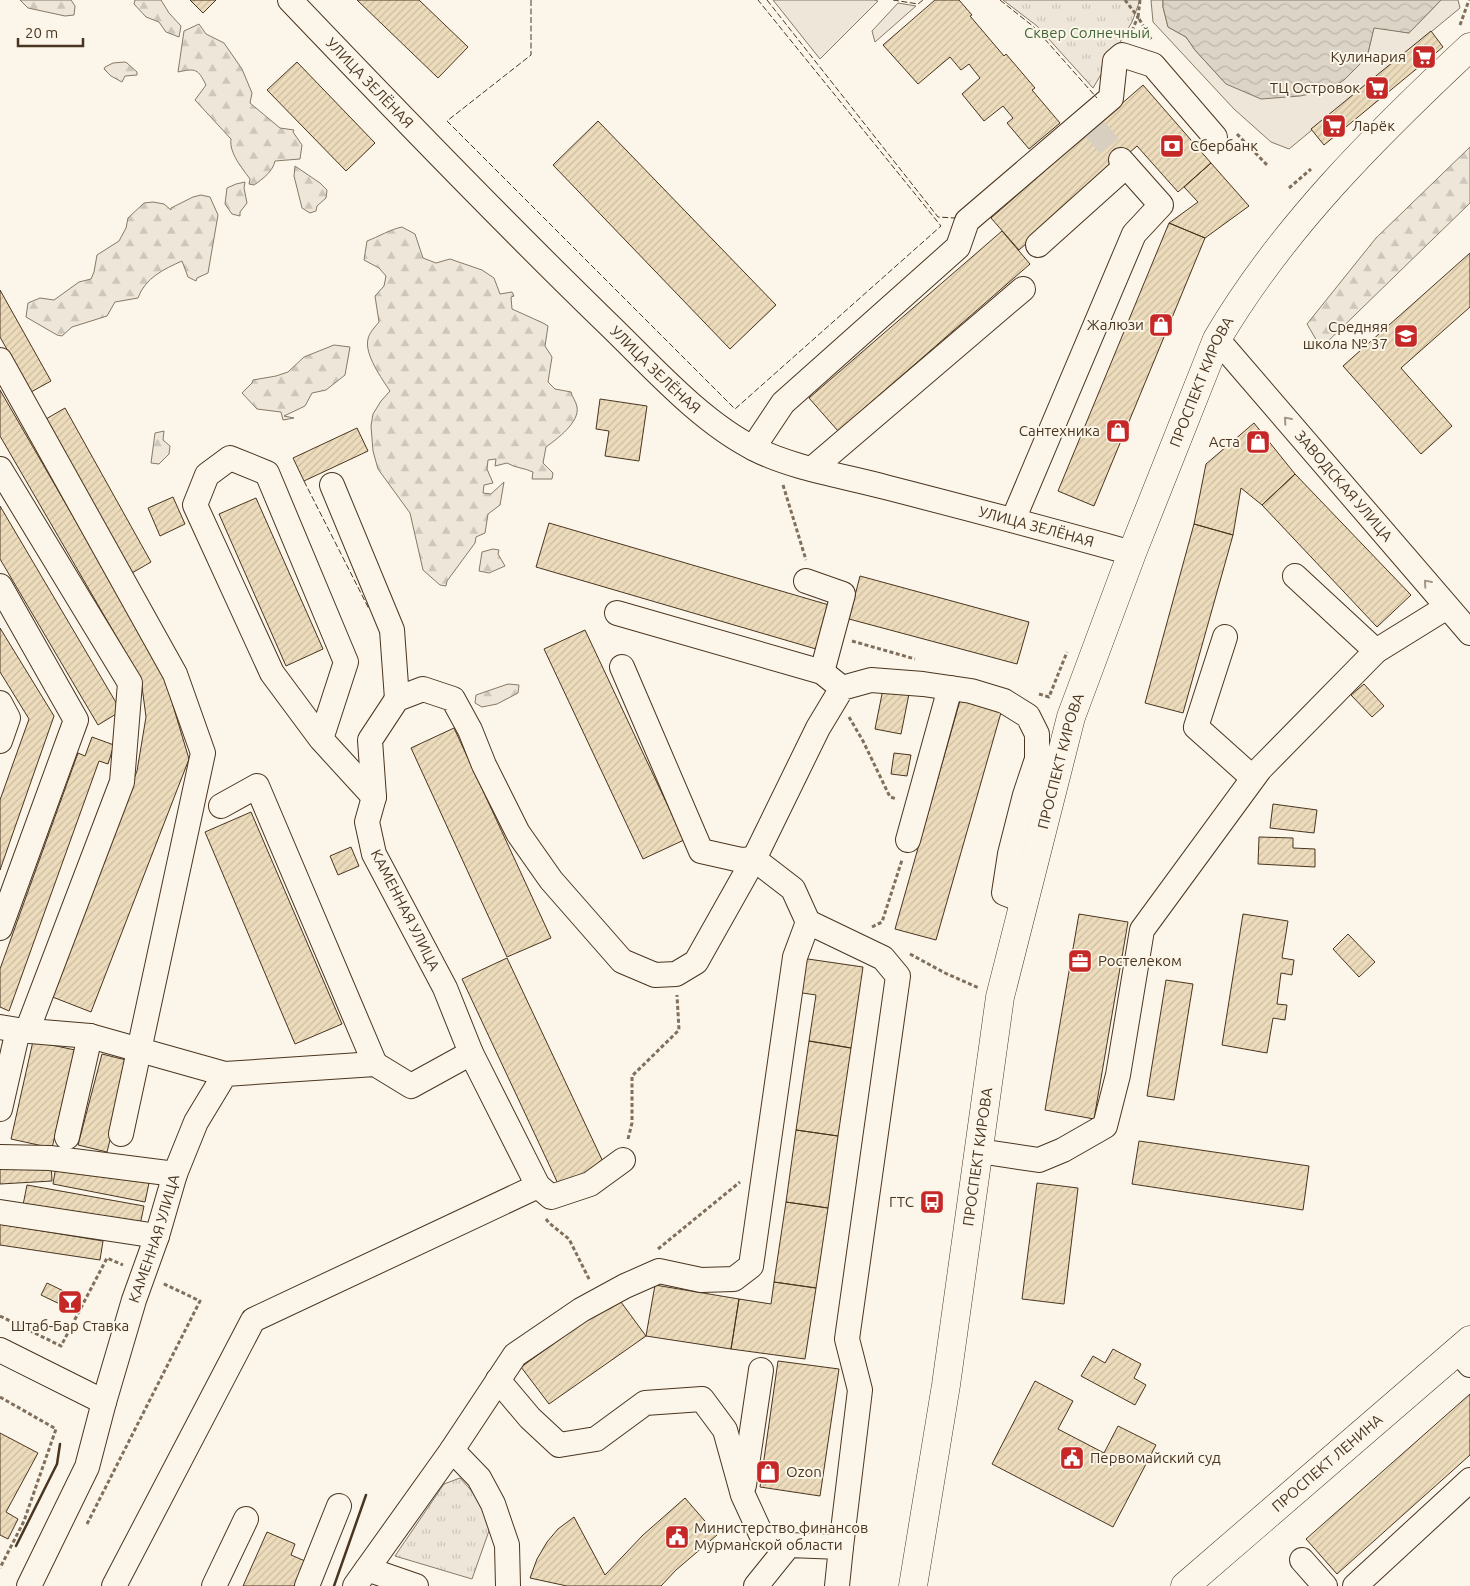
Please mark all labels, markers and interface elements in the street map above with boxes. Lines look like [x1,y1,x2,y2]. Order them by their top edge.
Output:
scale bar [18,15,82,47]
text: 20 m [25,24,58,41]
park label: Сквер Солнечный [1024,24,1150,41]
street label: УЛИЦА ЗЕЛЁНАЯ [323,34,417,131]
supermarket icon: Кулинария [1411,44,1437,70]
place label: Кулинария [1331,48,1406,65]
supermarket icon: ТЦ Островок [1364,75,1390,101]
place label: ТЦ Островок [1270,79,1360,96]
supermarket icon: Ларёк [1321,113,1347,139]
place label: Ларёк [1352,117,1395,134]
bank icon: Сбербанк [1159,133,1185,159]
place label: Сбербанк [1190,137,1258,154]
shop icon: Жалюзи [1148,312,1174,338]
street label: ПРОСПЕКТ КИРОВА [1166,313,1237,449]
place label: Жалюзи [1087,316,1144,333]
place label: Средняя школа № 37 [1303,318,1388,352]
street label: УЛИЦА ЗЕЛЁНАЯ [607,322,704,417]
school or university icon: Средняя школа № 37 [1393,323,1419,349]
one-way arrow [1283,416,1292,425]
shop icon: Сантехника [1105,418,1131,444]
place label: Сантехника [1019,422,1100,439]
street label: ЗАВОДСКАЯ УЛИЦА [1292,427,1396,545]
shop icon: Аста [1245,429,1271,455]
place label: Аста [1209,433,1240,450]
street label: УЛИЦА ЗЕЛЁНАЯ [977,503,1096,550]
one-way arrow [1424,580,1432,589]
street label: ПРОСПЕКТ КИРОВА [1034,691,1087,831]
street label: КАМЕННАЯ УЛИЦА [367,846,444,973]
office icon: Ростелеком [1067,948,1093,974]
place label: Ростелеком [1098,952,1182,969]
street label: ПРОСПЕКТ КИРОВА [959,1086,995,1227]
street label: КАМЕННАЯ УЛИЦА [125,1172,183,1305]
bus stop icon: ГТС [919,1189,945,1215]
place label: ГТС [889,1193,914,1210]
bar icon: Штаб-Бар Ставка [57,1289,83,1315]
place label: Штаб-Бар Ставка [11,1317,129,1334]
street label: ПРОСПЕКТ ЛЕНИНА [1268,1410,1386,1515]
public building icon: Первомайский суд [1059,1445,1085,1471]
place label: Первомайский суд [1090,1449,1221,1466]
shop icon: Ozon [755,1459,781,1485]
place label: Ozon [786,1463,822,1480]
place label: Министерство финансов Мурманской области [694,1519,868,1553]
public building icon: Министерство финансов Мурманской области [664,1524,690,1550]

